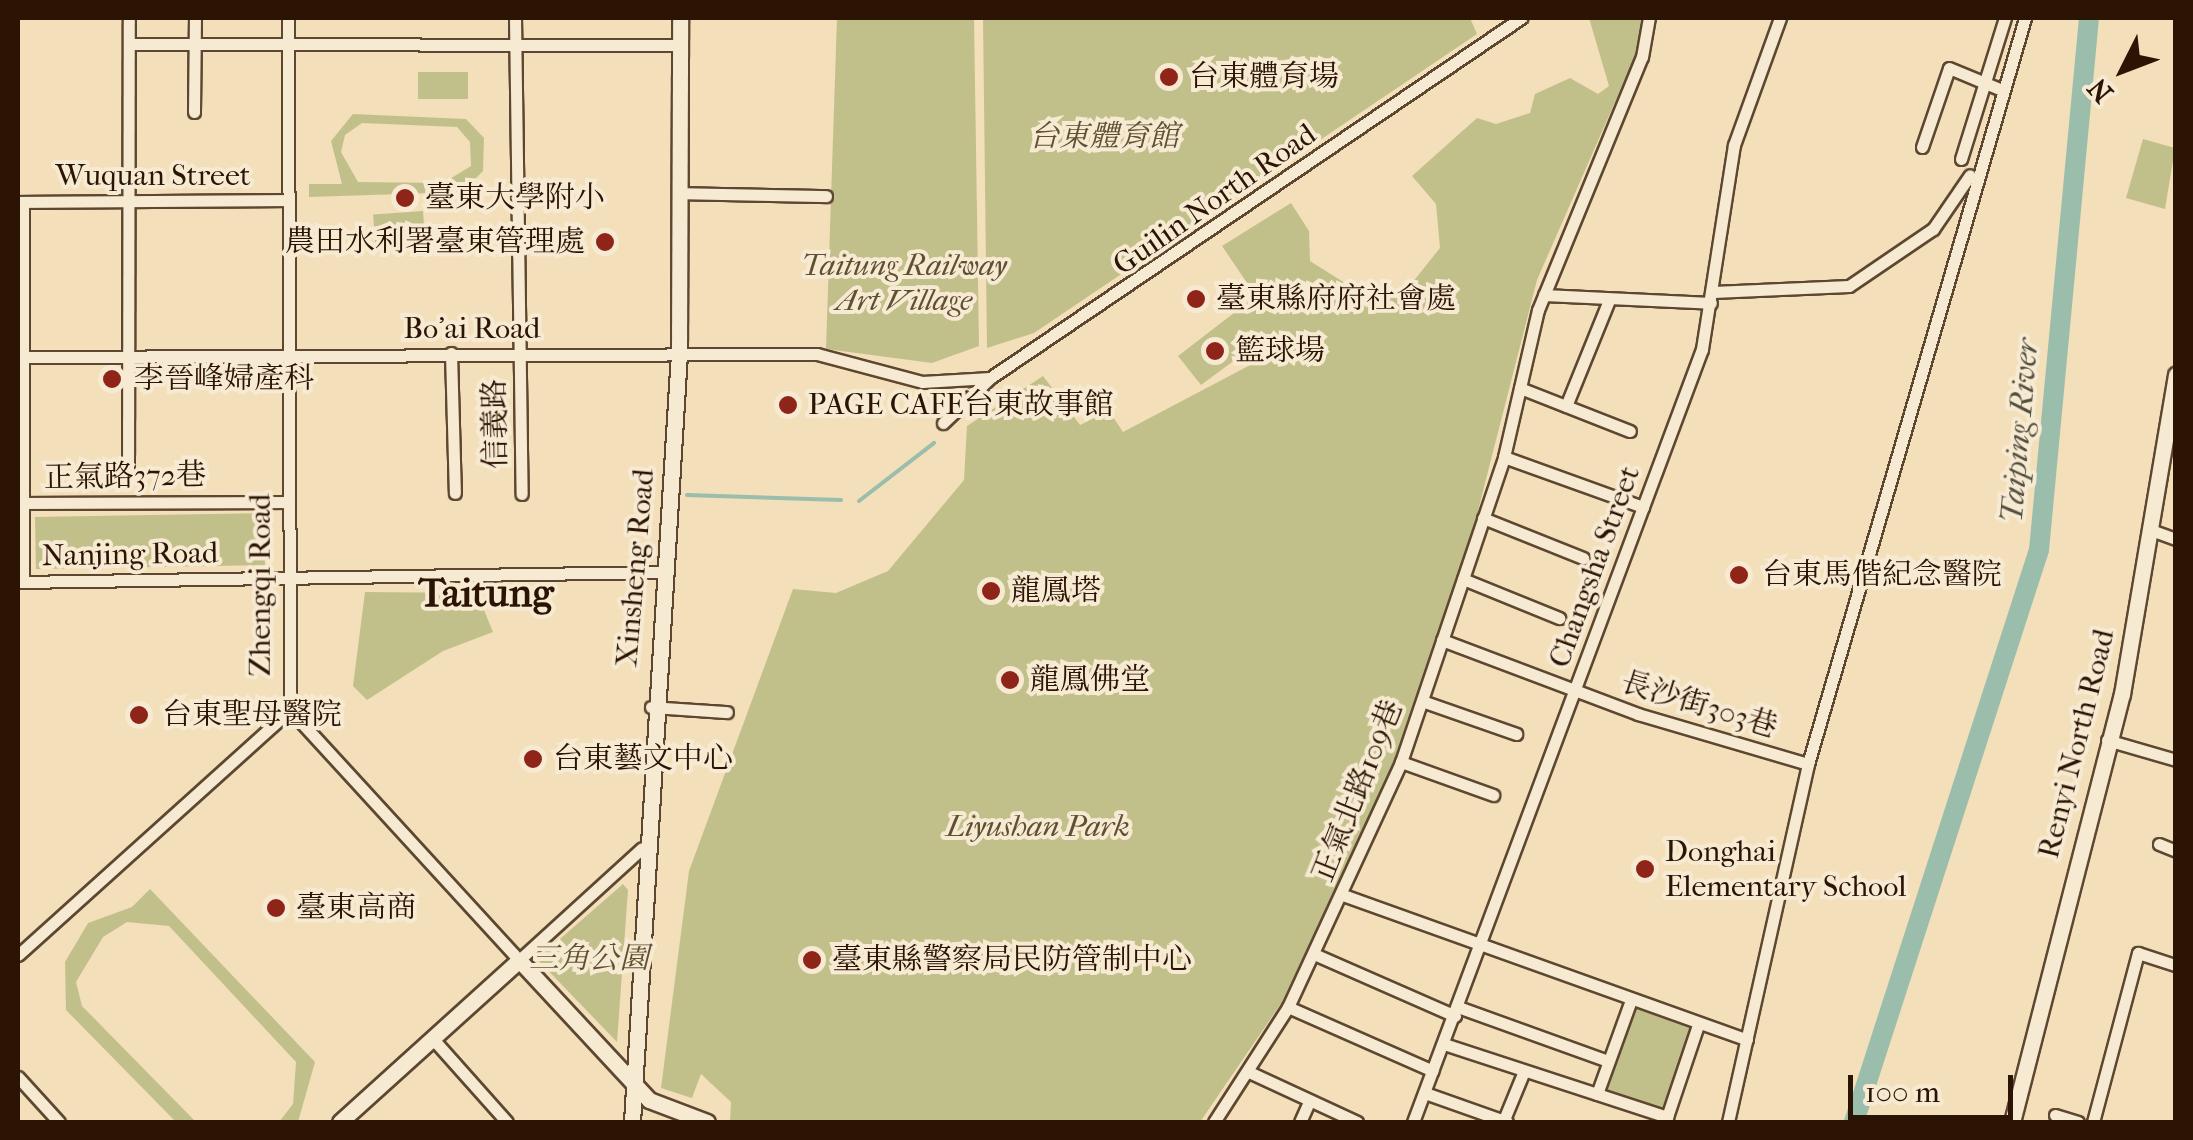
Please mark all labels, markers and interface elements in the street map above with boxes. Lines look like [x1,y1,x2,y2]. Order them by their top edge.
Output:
north arrow [2073,20,2173,120]
place label: 台東體育場 [1189,59,1339,95]
marker: 台東體育場 [1158,66,1180,88]
text: N [2081,71,2120,109]
street label: Guilin North Road [1107,117,1323,283]
park label: 台東體育館 [1029,119,1179,155]
street label: Wuquan Street [56,158,250,194]
place label: 臺東大學附小 [425,180,605,216]
marker: 臺東大學附小 [394,187,416,209]
place label: 農田水利署臺東管理處 [285,224,585,260]
marker: 農田水利署臺東管理處 [594,231,616,253]
park label: Taitung Railway Art Village [801,248,1007,318]
place label: 臺東縣府府社會處 [1216,281,1456,317]
marker: 臺東縣府府社會處 [1185,288,1207,310]
street label: Bo'ai Road [404,311,540,347]
place label: 籃球場 [1235,333,1325,369]
water label: Taiping River [1993,337,2047,525]
marker: 籃球場 [1204,340,1226,362]
place label: 李晉峰婦產科 [134,361,314,397]
marker: 李晉峰婦產科 [99,366,125,392]
street label: 信義路 [477,379,515,469]
place label: PAGE CAFE台東故事館 [808,387,1114,423]
marker: PAGE CAFE台東故事館 [777,394,799,416]
street label: 正氣路372巷 [44,458,206,496]
street label: Changsha Street [1542,461,1648,673]
street label: Xinsheng Road [609,467,663,669]
street label: Zhengqi Road [243,494,279,676]
street label: Nanjing Road [41,535,219,575]
place label: 台東馬偕紀念醫院 [1762,557,2002,593]
marker: 台東馬偕紀念醫院 [1726,562,1752,588]
district label: Taitung [418,569,554,617]
place label: 龍鳳塔 [1011,573,1101,609]
marker: 龍鳳塔 [980,580,1002,602]
street label: Renyi North Road [2031,626,2123,862]
place label: 龍鳳佛堂 [1030,662,1150,698]
street label: 長沙街303巷 [1617,664,1781,746]
marker: 龍鳳佛堂 [999,669,1021,691]
street label: 正氣北路109巷 [1305,695,1411,887]
place label: 台東聖母醫院 [162,697,342,733]
marker: 台東聖母醫院 [126,702,152,728]
place label: 台東藝文中心 [553,741,733,777]
marker: 台東藝文中心 [522,748,544,770]
park label: Liyushan Park [946,809,1130,845]
place label: Donghai Elementary School [1665,834,1907,904]
marker: Donghai Elementary School [1634,858,1656,880]
place label: 臺東高商 [296,890,416,926]
marker: 臺東高商 [265,897,287,919]
park label: 三角公園 [529,941,649,977]
place label: 臺東縣警察局民防管制中心 [832,942,1192,978]
marker: 臺東縣警察局民防管制中心 [801,949,823,971]
scale bar [1853,1055,2018,1117]
text: 100 m [1865,1075,1940,1110]

